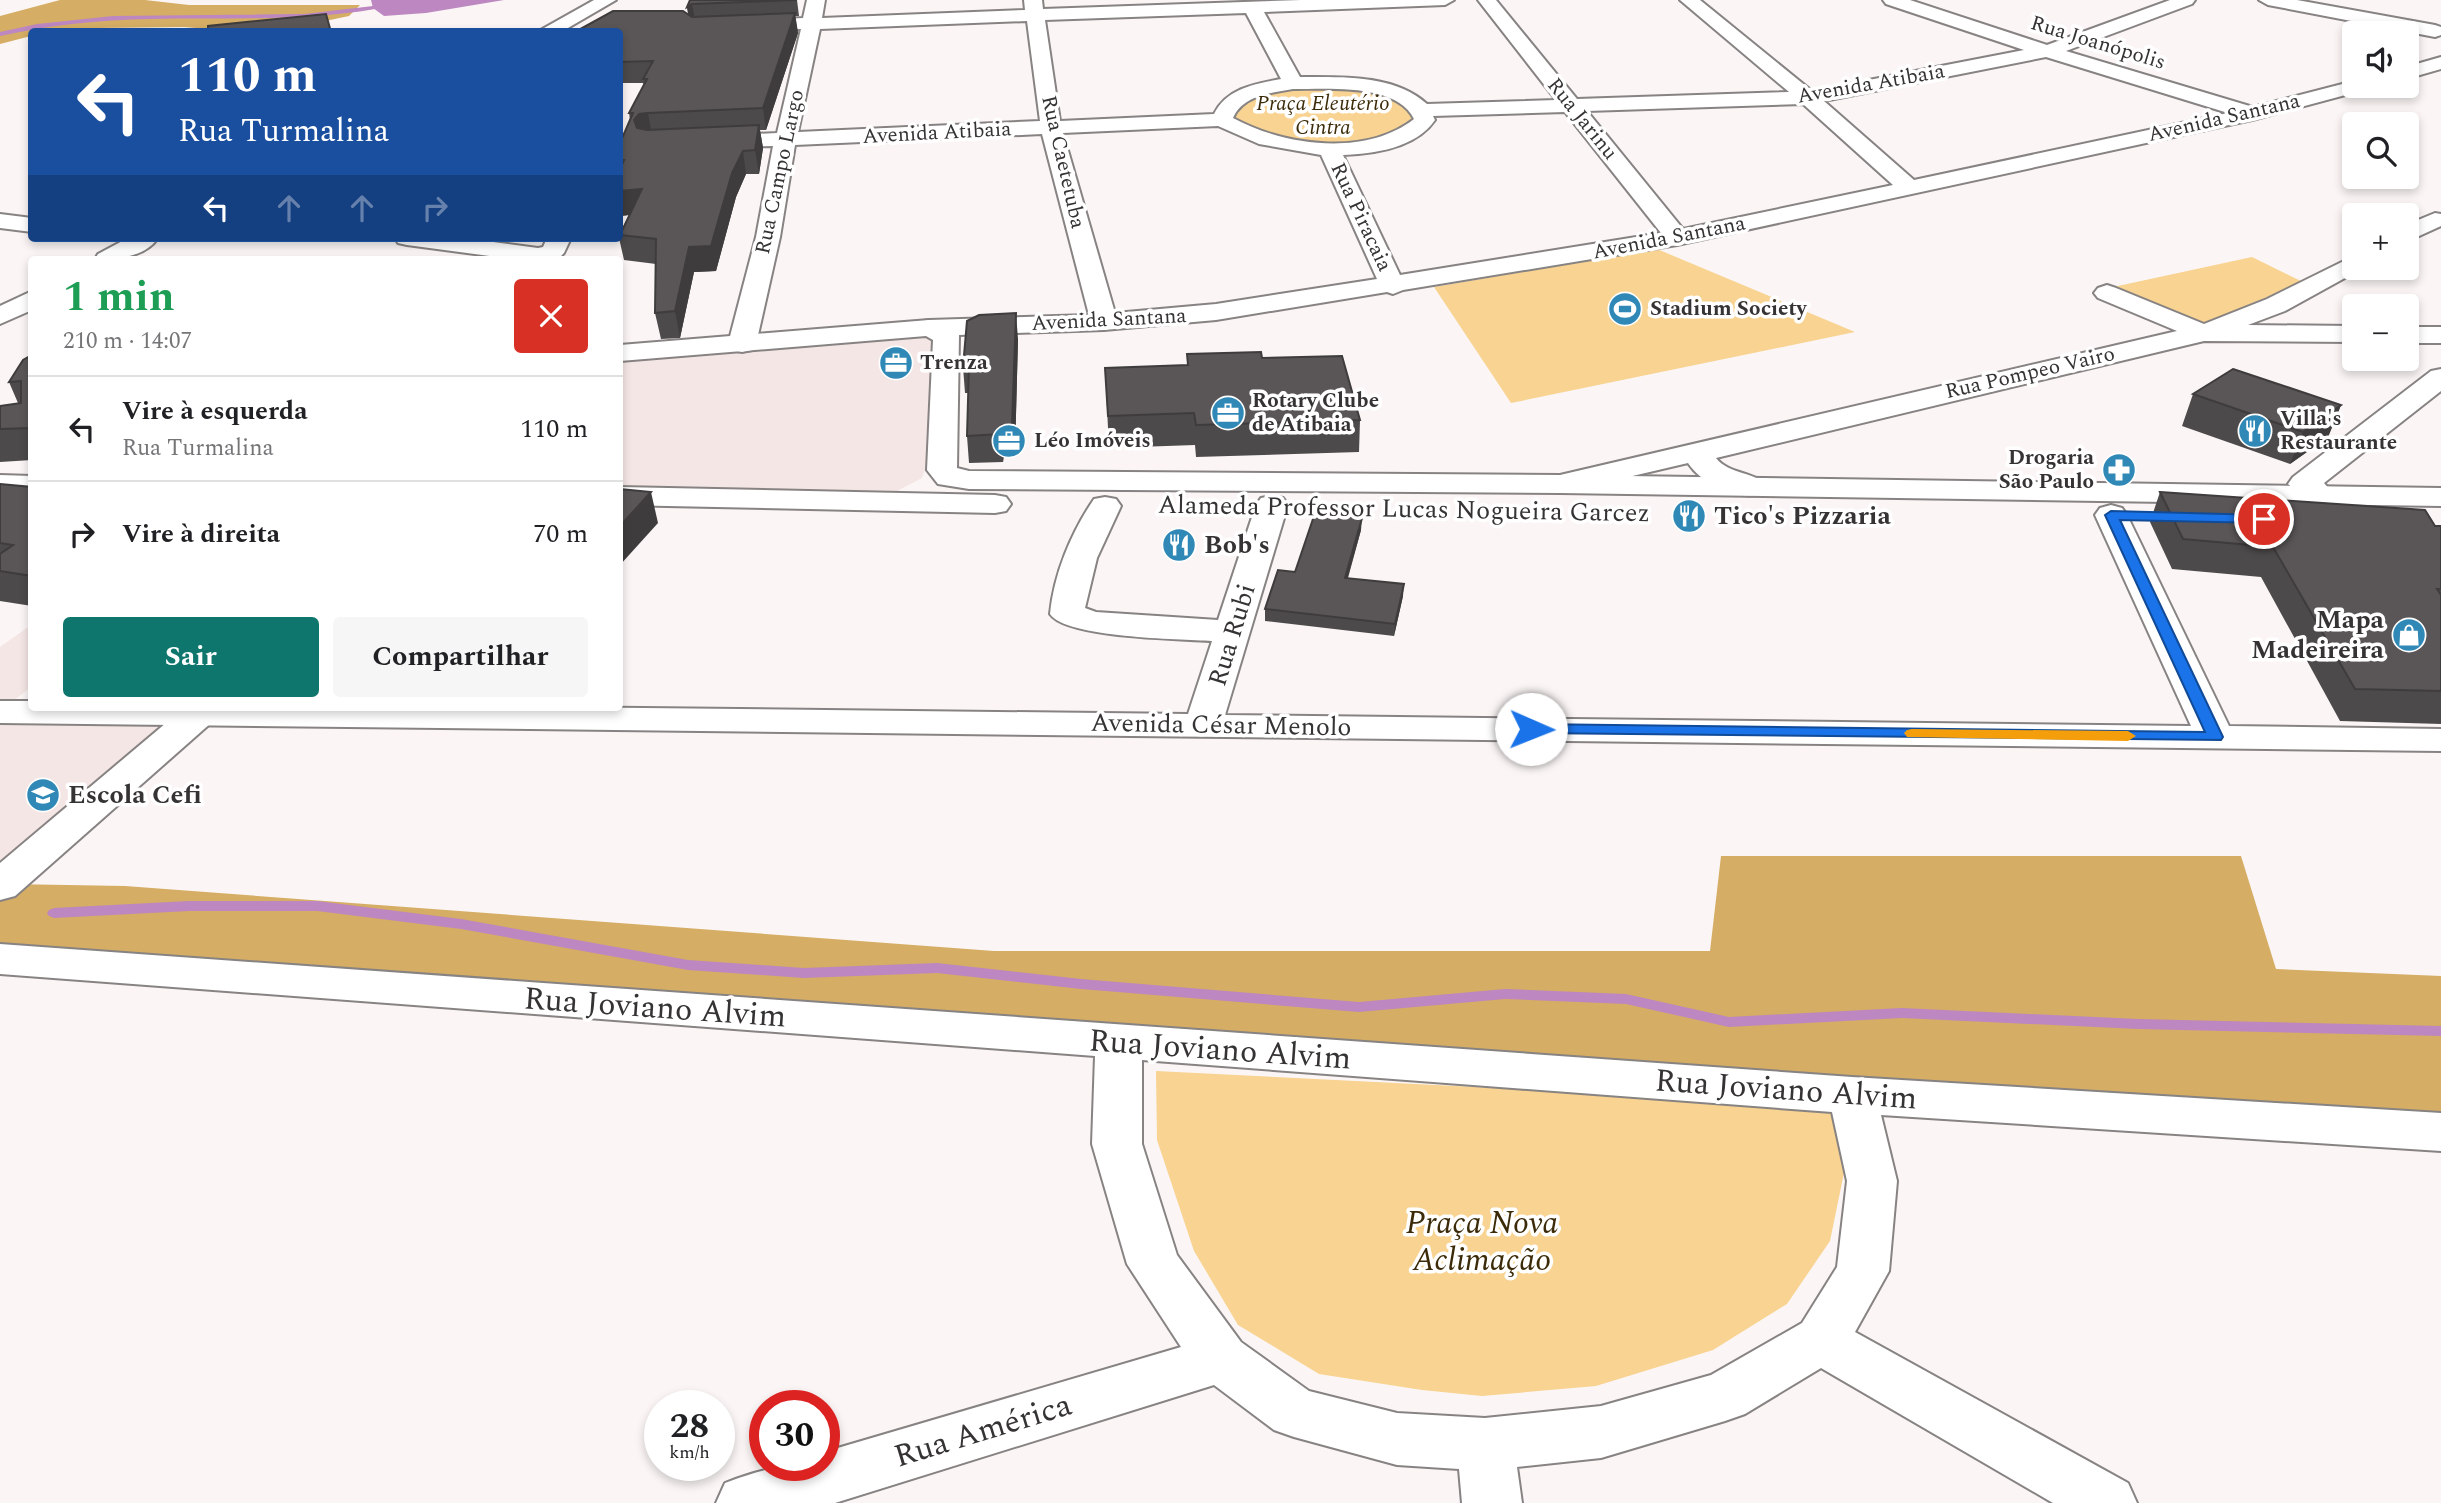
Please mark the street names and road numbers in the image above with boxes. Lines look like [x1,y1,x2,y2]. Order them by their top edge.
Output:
street label: Rua Joanópolis [2027,7,2169,79]
street label: Avenida Atibaia [1795,55,1948,113]
street label: Rua Jarinu [1539,71,1625,167]
street label: Avenida Santana [2145,85,2304,151]
street label: Rua Campo Largo [747,87,813,257]
street label: Rua Caetetuba [1032,92,1094,232]
street label: Avenida Atibaia [862,113,1013,153]
street label: Rua Piracaia [1322,157,1401,278]
street label: Avenida Santana [1590,207,1749,269]
street label: Avenida Santana [1031,300,1188,340]
street label: Rua Pompeo Vairo [1942,338,2118,408]
street label: Alameda Professor Lucas Nogueira Garcez [1158,485,1650,533]
street label: Rua Rubi [1197,579,1267,691]
street label: Avenida César Menolo [1090,703,1352,747]
street label: Rua Joviano Alvim [522,974,788,1042]
street label: Rua Joviano Alvim [1087,1016,1353,1084]
street label: Rua Joviano Alvim [1653,1056,1919,1124]
street label: Rua América [888,1381,1078,1481]

